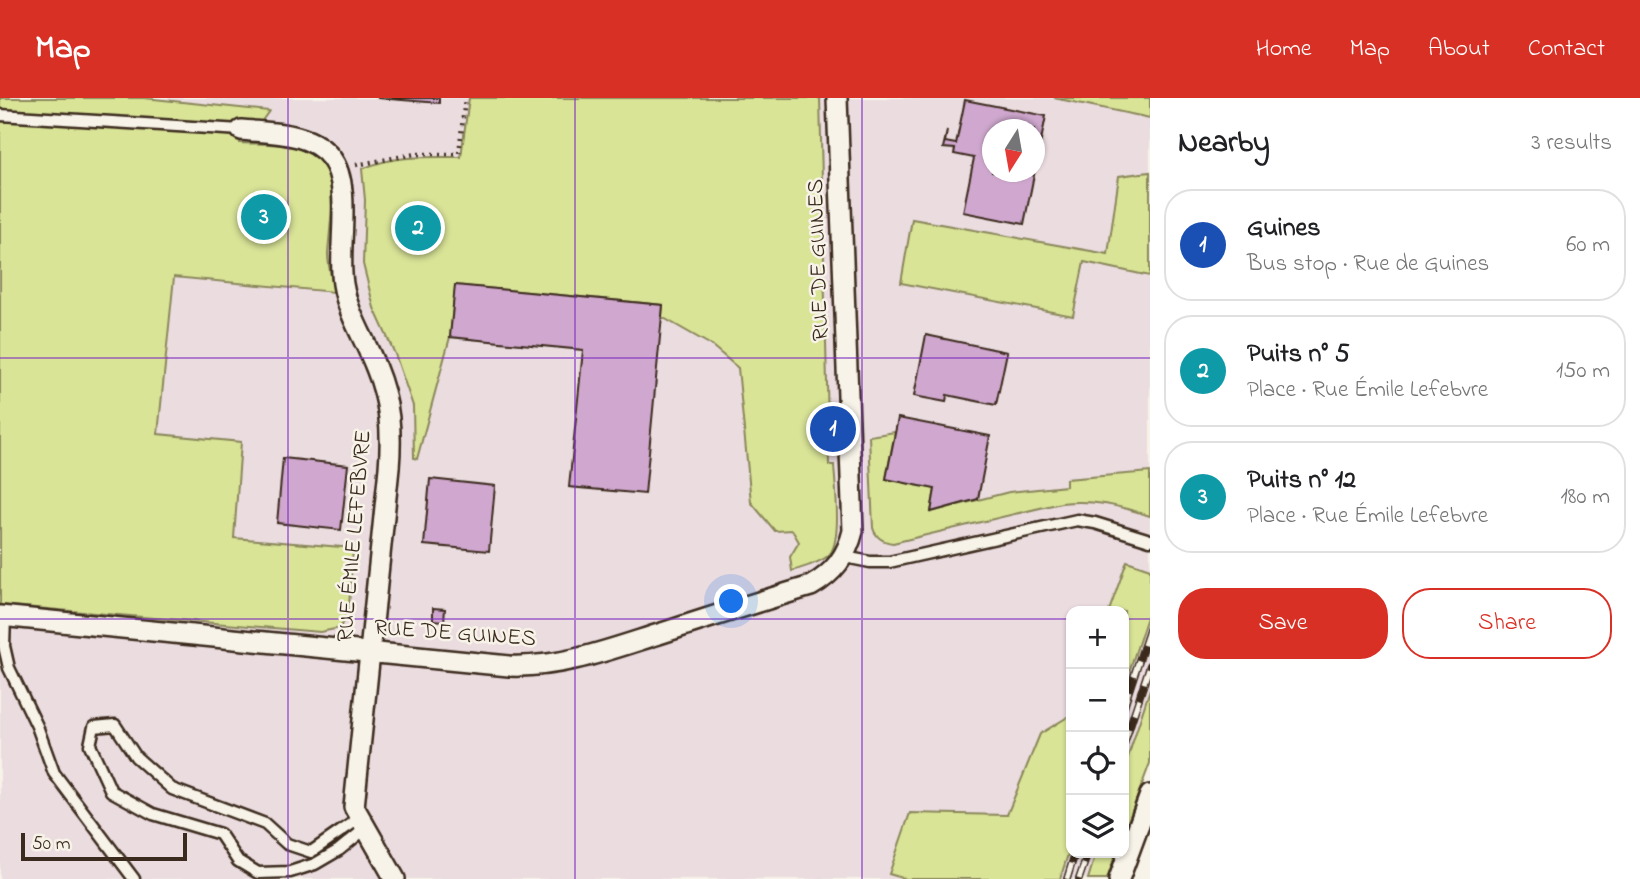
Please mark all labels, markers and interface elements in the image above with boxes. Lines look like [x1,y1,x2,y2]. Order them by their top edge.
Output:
text: Map [35,25,91,73]
text: Home [1256,32,1312,67]
text: Map [1350,32,1390,67]
text: About [1428,32,1490,67]
text: Contact [1528,32,1605,67]
north arrow [982,119,1045,182]
text: Nearby [1178,122,1270,166]
text: 3 results [1531,127,1612,160]
street label: RUE DE GUINES [800,178,838,342]
pin: 3 [241,191,287,243]
pin: 2 [395,202,441,254]
text: Guines [1247,210,1320,248]
text: 1 [1199,229,1207,262]
text: 60 m [1566,229,1610,262]
text: Bus stop · Rue de Guines [1247,248,1489,281]
text: Puits n° 5 [1247,336,1350,374]
text: 2 [1197,355,1209,388]
text: 150 m [1556,355,1610,388]
text: Place · Rue Émile Lefebvre [1247,374,1488,407]
pin: 1 [810,403,856,455]
street label: RUE ÉMILE LEFEBVRE [329,429,381,643]
text: Puits n° 12 [1247,462,1356,500]
text: 3 [1198,481,1208,514]
text: 180 m [1561,481,1610,514]
text: Place · Rue Émile Lefebvre [1247,500,1488,533]
your location [714,584,748,618]
button: Save [1178,588,1388,659]
button: Share [1402,588,1612,659]
map controls [1066,606,1129,858]
button: + [1066,606,1129,669]
street label: RUE DE GUINES [373,612,537,656]
button: − [1066,669,1129,732]
button: locate [1066,732,1129,795]
button: layers [1066,795,1129,858]
scale bar [21,830,187,862]
text: 50 m [32,831,71,858]

